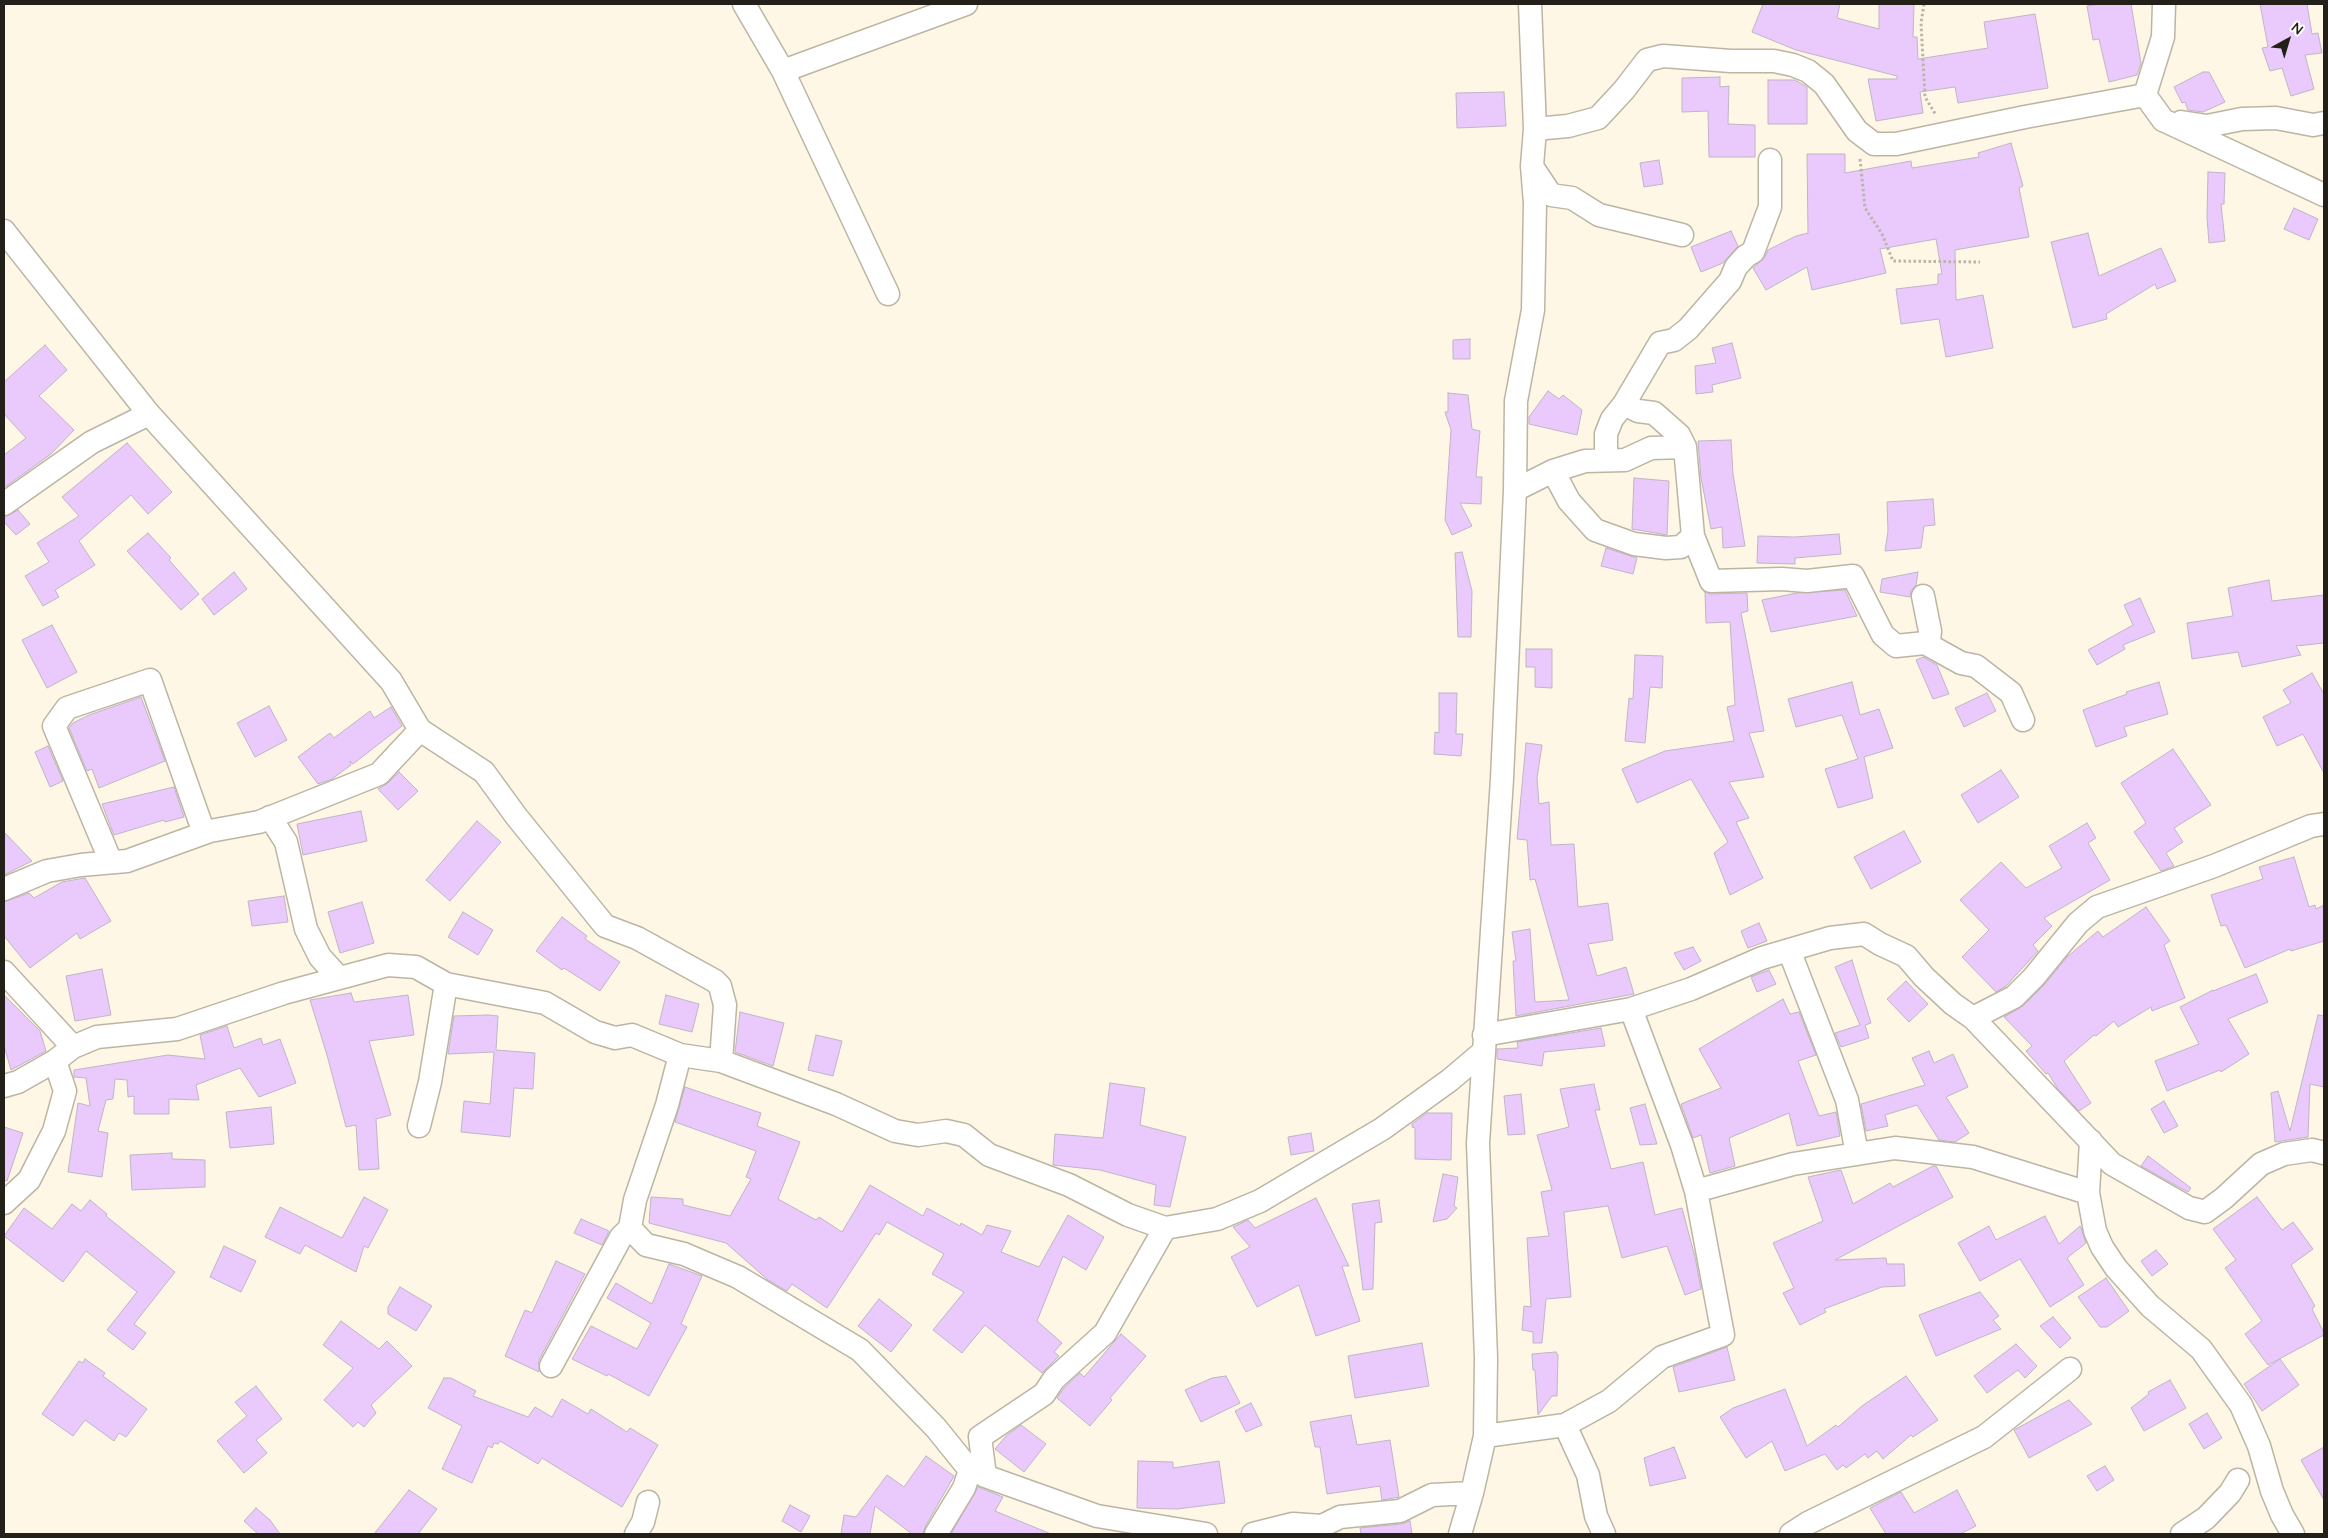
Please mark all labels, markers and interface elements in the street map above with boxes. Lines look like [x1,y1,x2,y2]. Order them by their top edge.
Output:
north arrow [2263,15,2313,65]
text: N [2288,18,2307,39]

